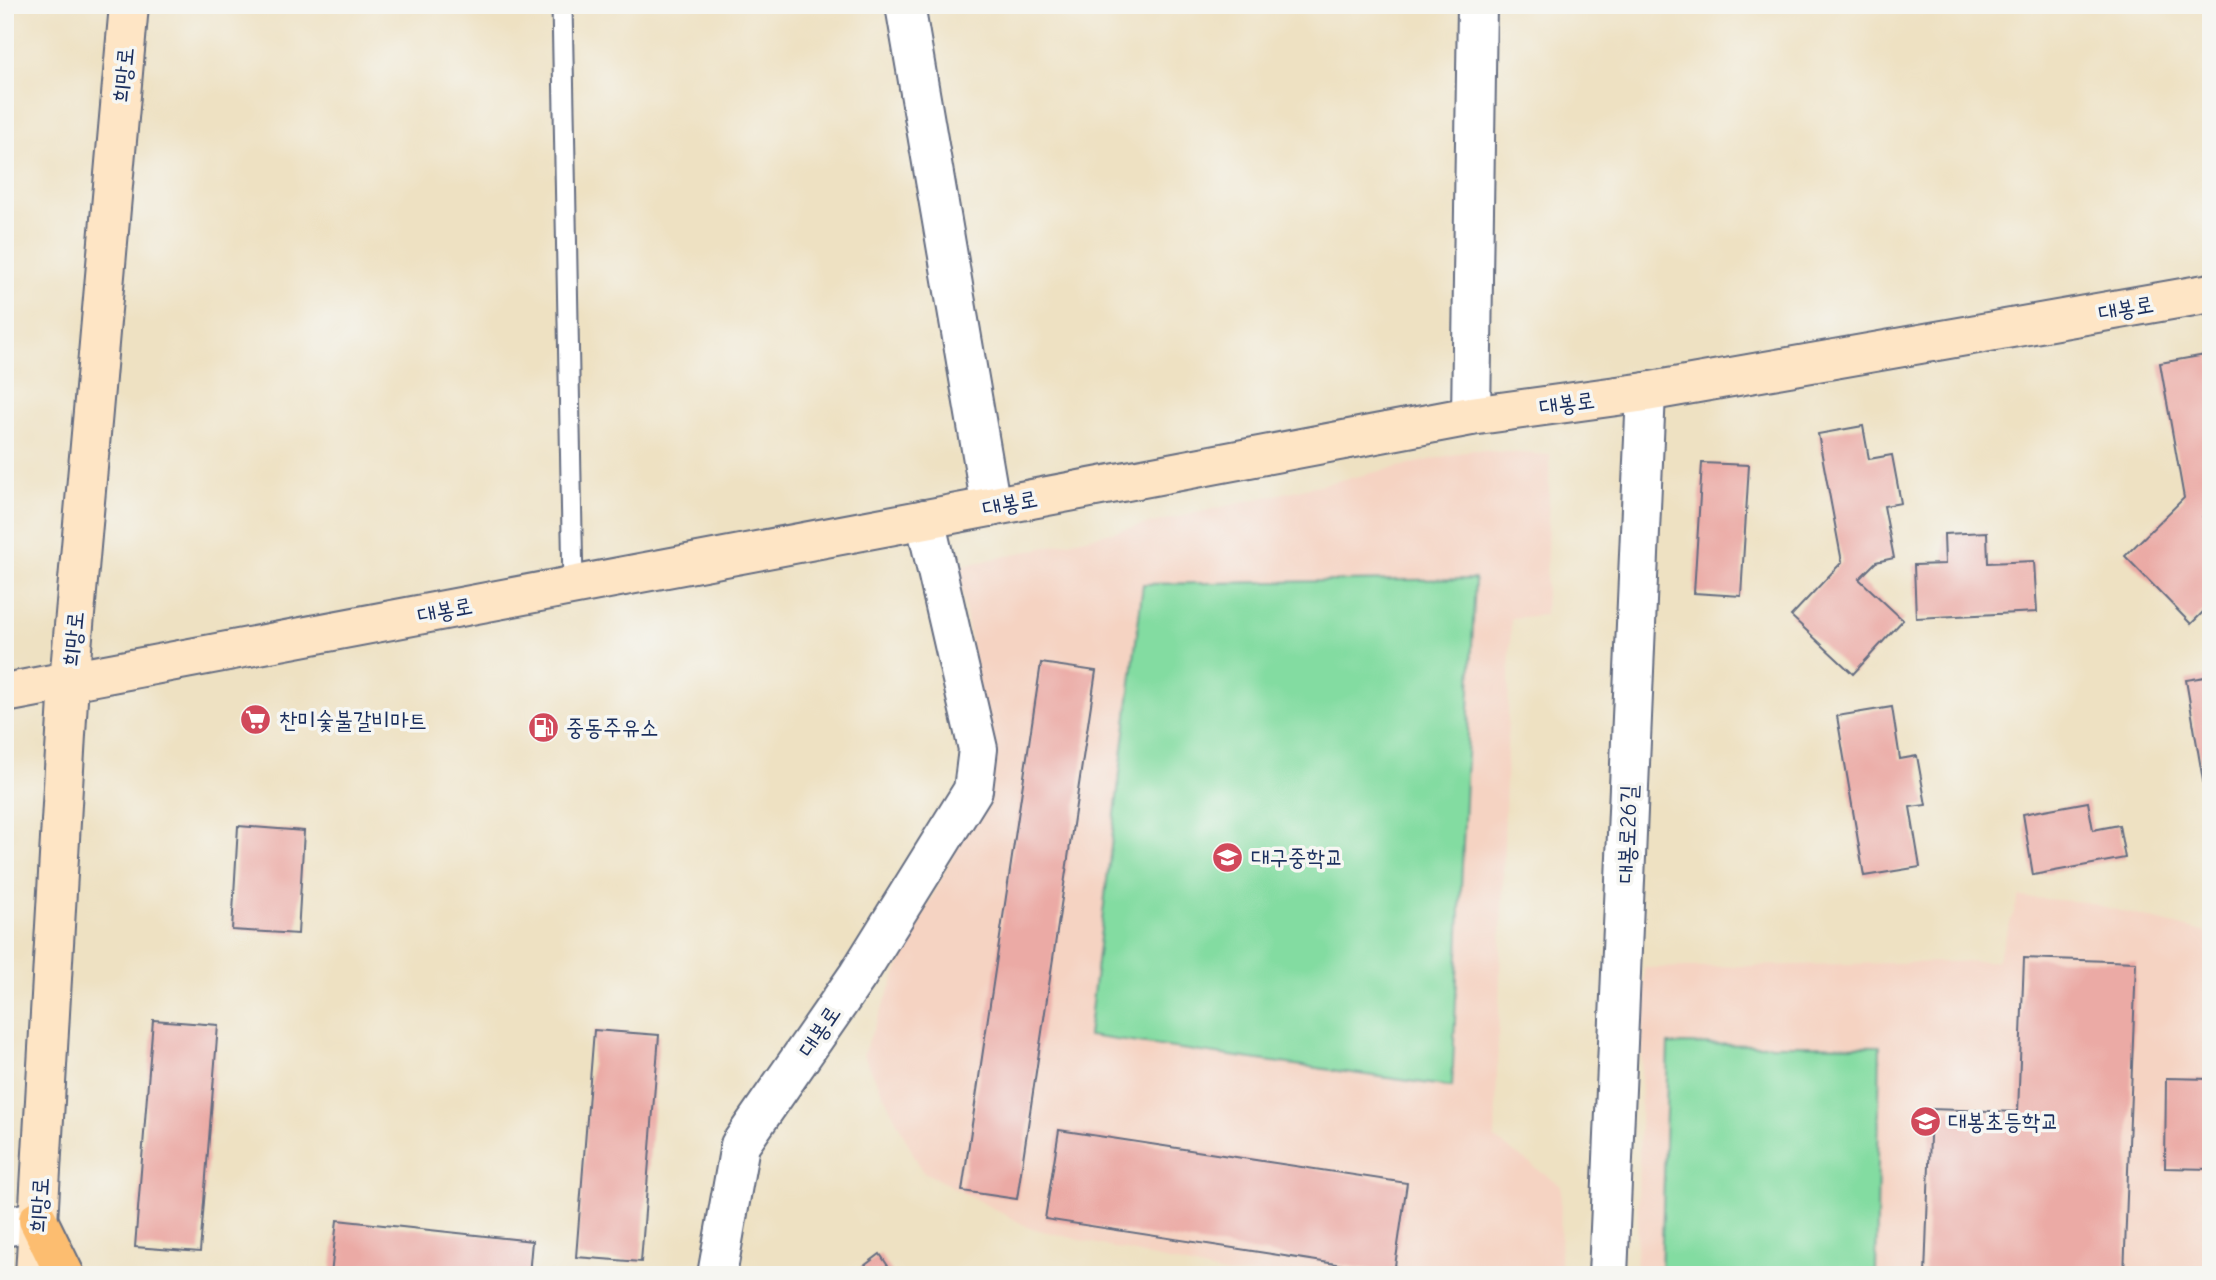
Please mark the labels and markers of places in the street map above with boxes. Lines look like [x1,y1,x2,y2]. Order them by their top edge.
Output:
supermarket icon: 찬미숯불갈비마트 [239,703,273,737]
place label: 찬미숯불갈비마트 [279,707,427,734]
fuel station icon: 중동주유소 [526,710,560,744]
place label: 중동주유소 [566,714,659,741]
school or university icon: 대구중학교 [1211,840,1245,874]
place label: 대구중학교 [1251,844,1344,871]
school or university icon: 대봉초등학교 [1908,1104,1942,1138]
place label: 대봉초등학교 [1948,1108,2059,1135]

